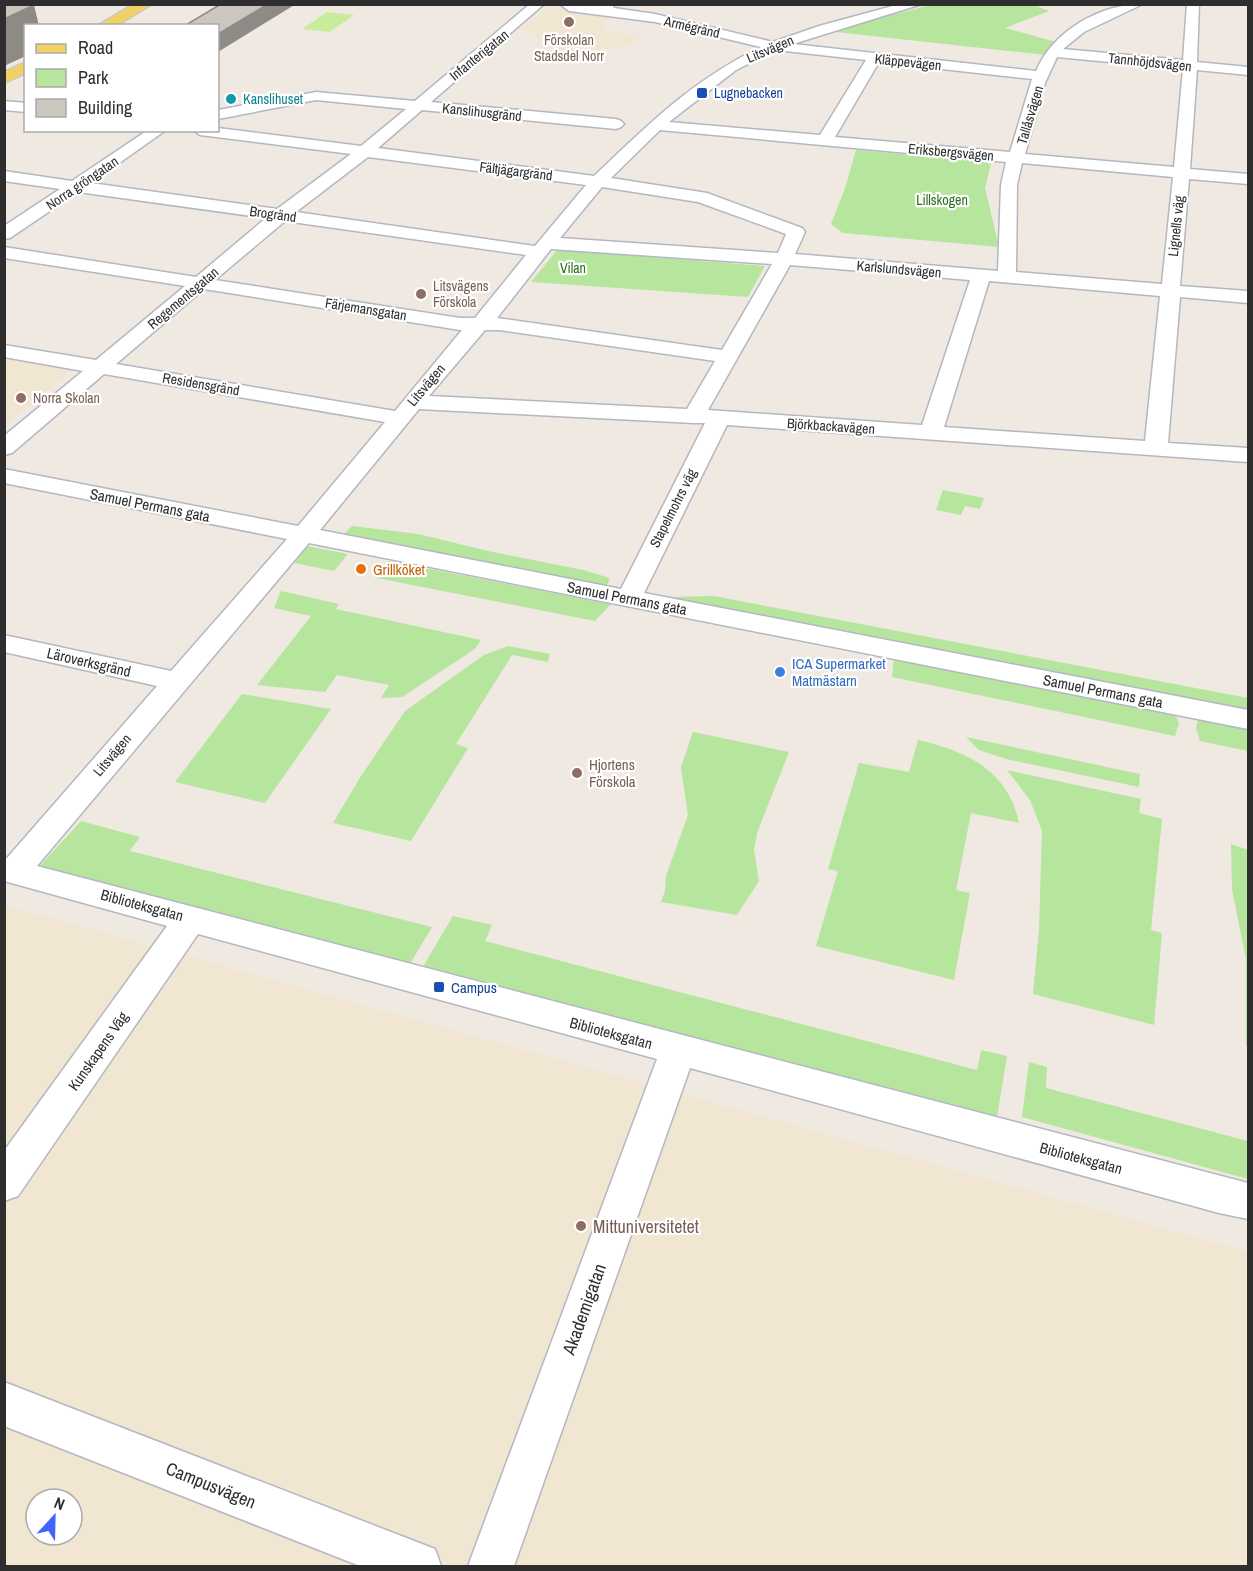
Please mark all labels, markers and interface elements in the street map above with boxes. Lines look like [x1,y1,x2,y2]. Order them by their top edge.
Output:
street label: Armégränd [661,12,722,42]
marker: Förskolan Stadsdel Norr [562,15,576,29]
legend [24,24,219,132]
street label: Infanterigatan [446,26,512,84]
place label: Förskolan Stadsdel Norr [534,31,604,65]
street label: Litsvägen [744,31,796,67]
text: Road [78,35,113,60]
street label: Tannhöjdsvägen [1107,49,1193,75]
street label: Kläppevägen [874,50,942,74]
text: Park [78,65,109,90]
street label: Tallåsvägen [1012,83,1048,147]
place label: Lugnebacken [714,84,783,102]
marker: Lugnebacken [695,86,709,100]
place label: Kanslihuset [243,90,303,108]
marker: Kanslihuset [224,92,238,106]
text: Building [78,95,133,120]
street label: Kanslihusgränd [441,99,523,125]
street label: Eriksbergsvägen [907,139,995,165]
street label: Norra gröngatan [42,152,122,214]
street label: Fältjägargränd [478,158,554,184]
park label: Lillskogen [916,191,968,209]
street label: Lignells väg [1164,194,1188,257]
street label: Brogränd [248,202,298,226]
street label: Karlslundsvägen [856,256,942,282]
park label: Vilan [560,259,586,277]
street label: Regementsgatan [144,263,222,333]
place label: Litsvägens Förskola [433,277,489,311]
marker: Litsvägens Förskola [414,287,428,301]
street label: Färjemansgatan [324,294,408,324]
street label: Litsvägen [403,360,449,410]
street label: Residensgränd [161,368,241,400]
place label: Norra Skolan [33,389,100,407]
marker: Norra Skolan [14,391,28,405]
street label: Björkbackavägen [786,414,876,438]
street label: Stapelmohrs väg [645,465,701,550]
street label: Samuel Permans gata [88,483,212,527]
place label: Grillköket [373,559,426,580]
marker: Grillköket [354,562,368,576]
street label: Samuel Permans gata [565,576,689,620]
street label: Läroverksgränd [45,642,133,682]
place label: ICA Supermarket Matmästarn [792,653,886,691]
marker: ICA Supermarket Matmästarn [773,665,787,679]
street label: Samuel Permans gata [1041,669,1165,713]
street label: Litsvägen [89,730,135,780]
place label: Hjortens Förskola [589,754,636,792]
marker: Hjortens Förskola [570,766,584,780]
street label: Biblioteksgatan [98,884,186,926]
place label: Campus [451,977,497,998]
marker: Campus [432,980,446,994]
street label: Kunskapens Väg [63,1007,133,1095]
street label: Biblioteksgatan [567,1012,655,1054]
street label: Biblioteksgatan [1037,1137,1125,1179]
place label: Mittuniversitetet [593,1214,699,1239]
marker: Mittuniversitetet [574,1219,588,1233]
street label: Akademigatan [556,1260,612,1359]
street label: Campusvägen [162,1456,260,1514]
north arrow [24,1487,84,1547]
text: N [51,1491,68,1515]

